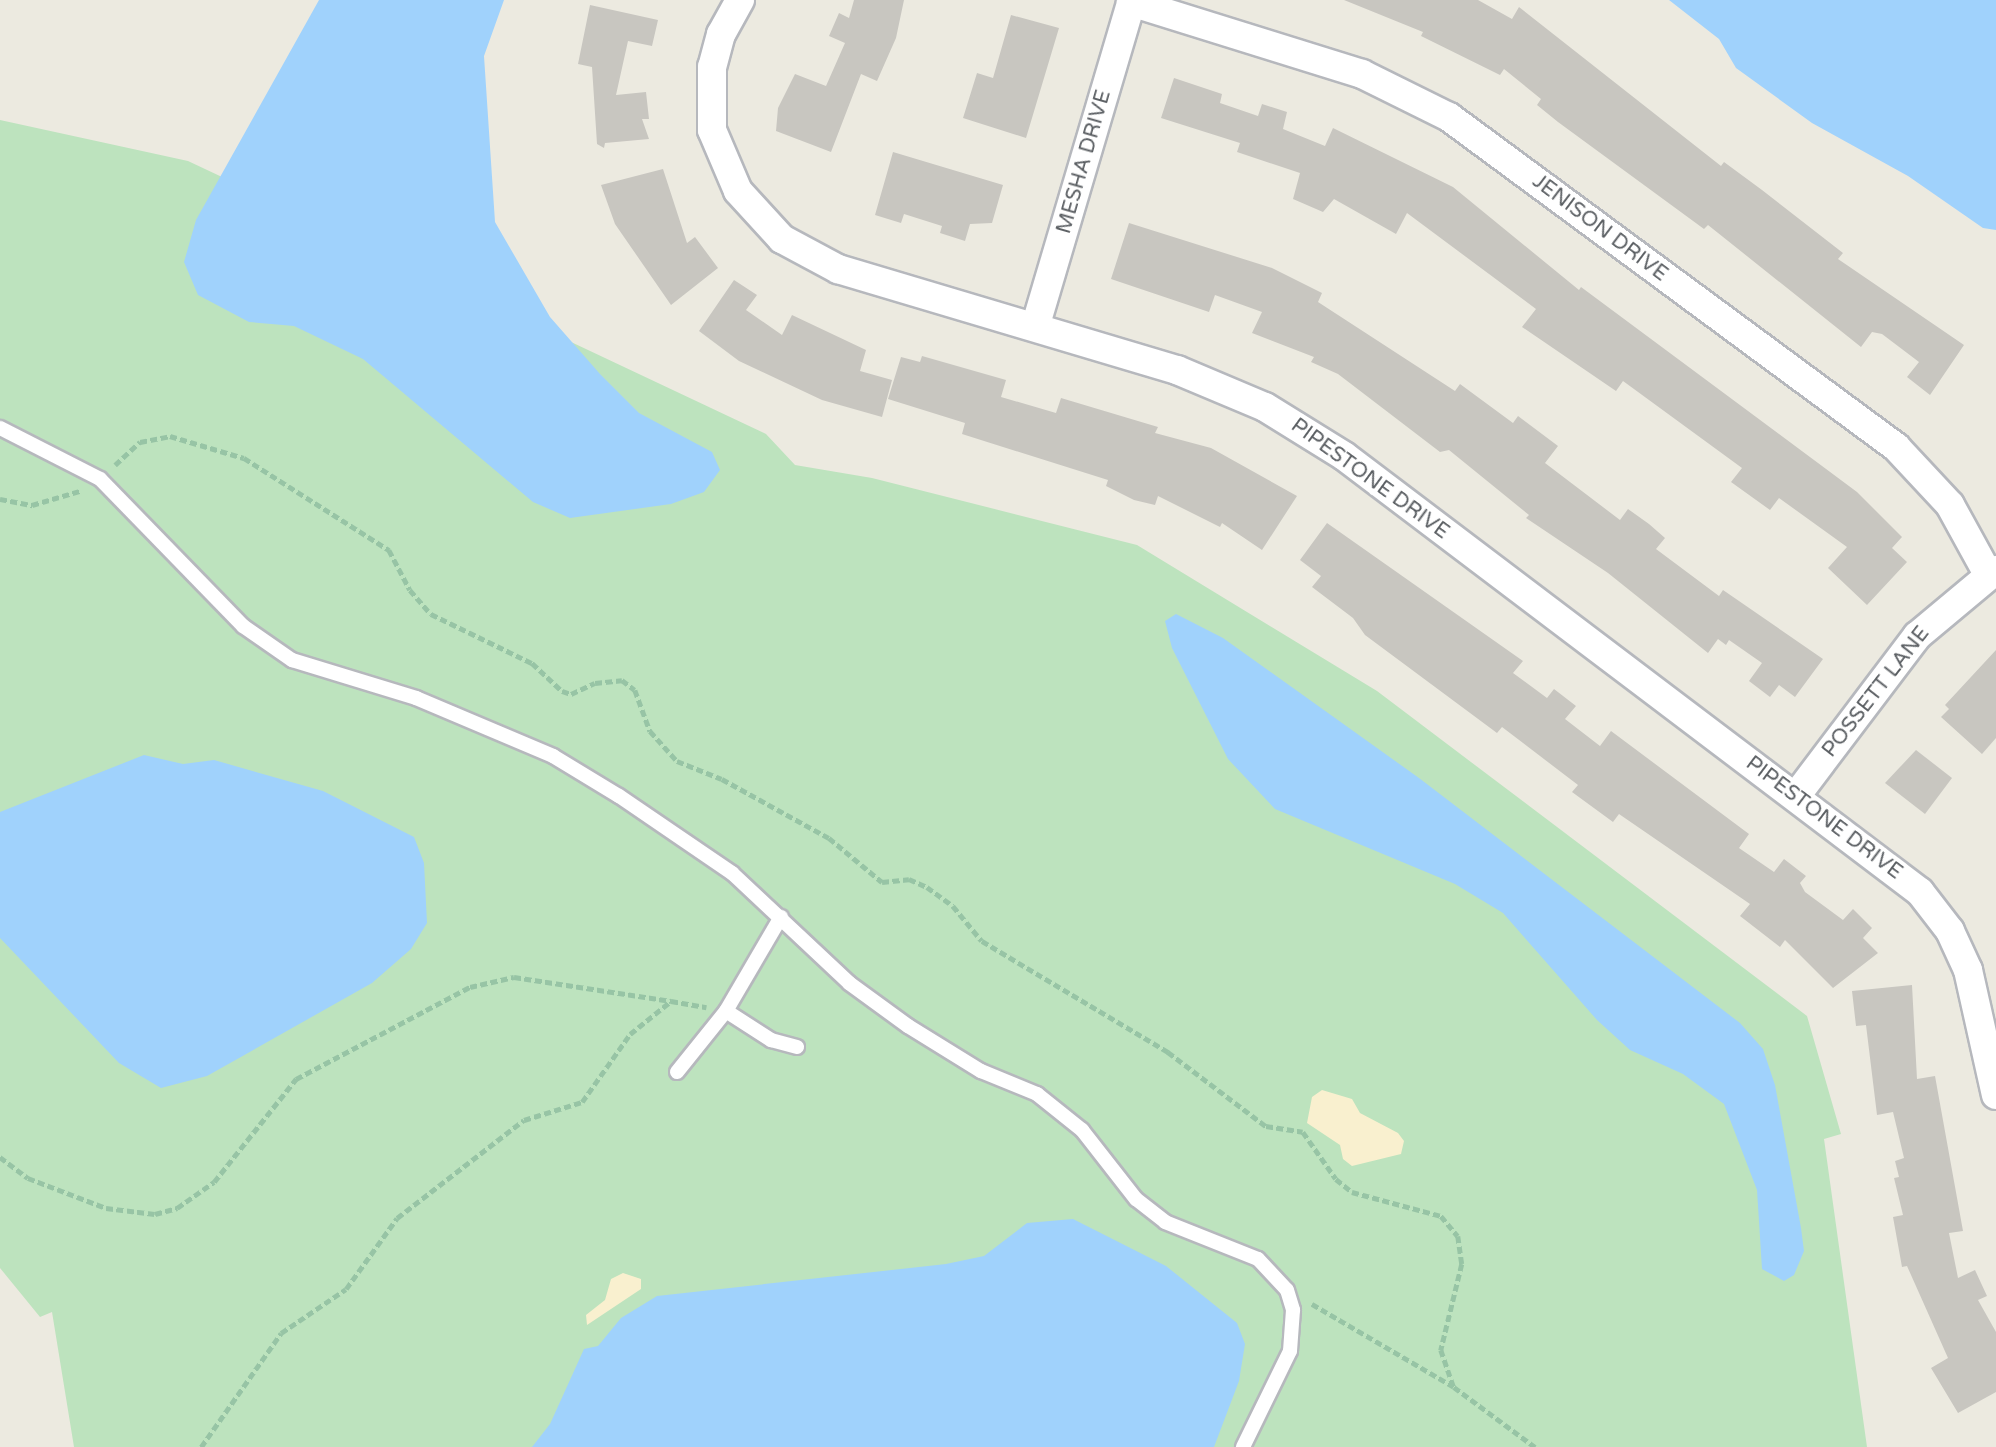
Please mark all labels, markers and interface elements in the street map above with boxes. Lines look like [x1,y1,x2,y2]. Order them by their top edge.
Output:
street label: MESHA DRIVE [1051,87,1117,237]
street label: JENISON DRIVE [1527,169,1673,287]
street label: PIPESTONE DRIVE [1286,413,1454,545]
street label: POSSETT LANE [1817,622,1935,762]
street label: PIPESTONE DRIVE [1741,751,1907,885]

